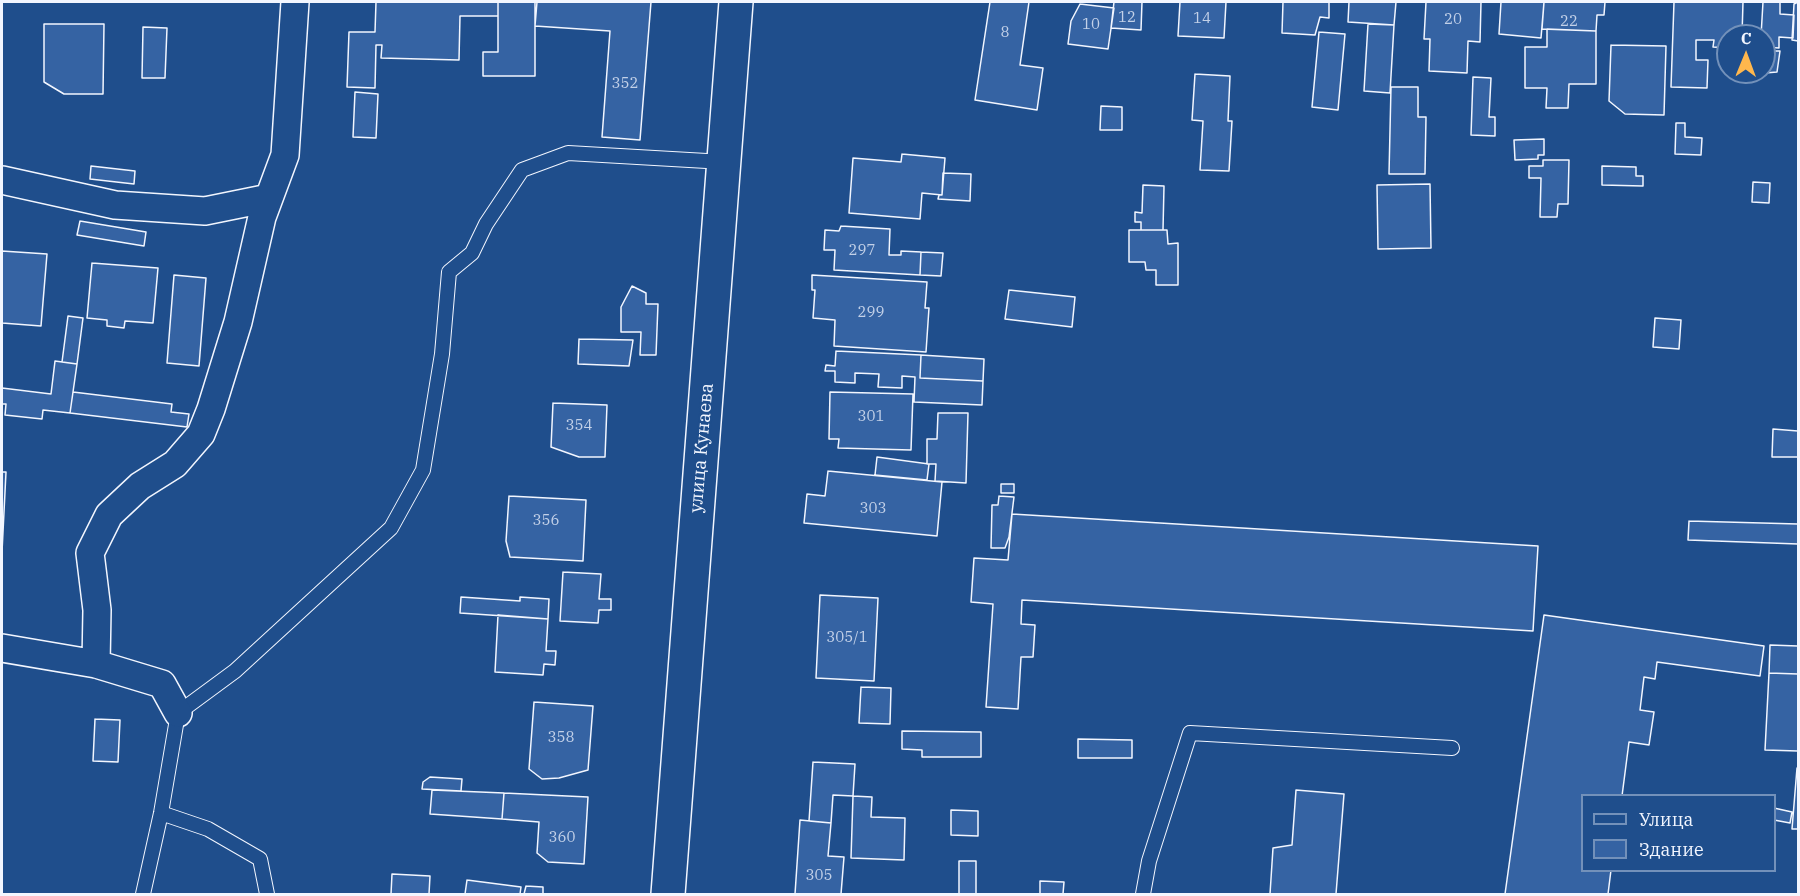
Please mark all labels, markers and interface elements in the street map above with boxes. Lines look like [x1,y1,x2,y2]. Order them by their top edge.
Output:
house number: 12 [1118,9,1136,27]
house number: 14 [1193,10,1211,28]
house number: 20 [1444,11,1462,29]
house number: 22 [1560,13,1578,31]
house number: 10 [1082,16,1100,34]
house number: 8 [1001,24,1009,42]
north arrow [1716,24,1776,84]
text: С [1741,28,1752,48]
house number: 352 [612,75,638,93]
house number: 297 [849,242,875,260]
house number: 299 [858,304,884,322]
street label: улица Кунаева [686,382,718,514]
house number: 301 [858,408,884,426]
house number: 354 [566,417,592,435]
house number: 303 [860,500,886,518]
house number: 356 [533,512,559,530]
house number: 305/1 [826,629,868,647]
house number: 358 [548,729,574,747]
legend [1581,794,1776,872]
text: Улица [1639,808,1693,831]
house number: 360 [549,829,575,847]
text: Здание [1639,838,1704,861]
house number: 305 [806,867,832,885]

